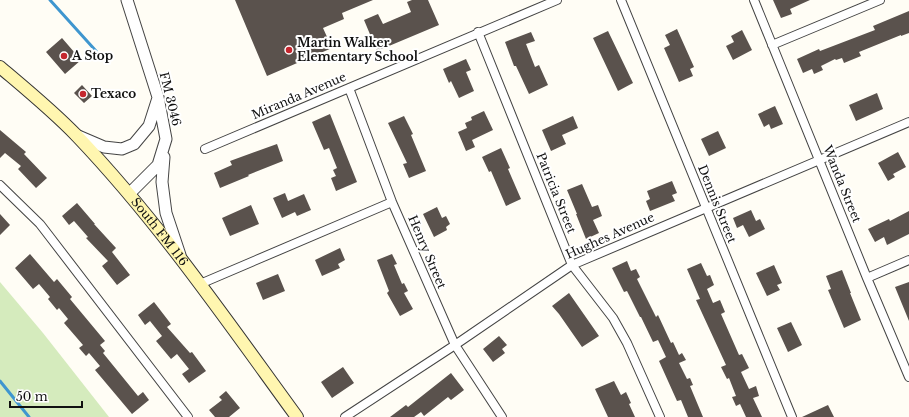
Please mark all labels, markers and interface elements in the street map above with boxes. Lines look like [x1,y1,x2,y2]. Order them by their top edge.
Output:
place label: Martin Walker Elementary School [297,35,419,64]
marker: Martin Walker Elementary School [284,45,294,55]
place label: A Stop [71,48,113,63]
marker: A Stop [59,51,69,61]
street label: Miranda Avenue [249,69,348,122]
street label: FM 3046 [157,70,185,128]
place label: Texaco [91,86,136,101]
marker: Texaco [78,89,88,99]
street label: Wanda Street [820,142,865,225]
street label: Patricia Street [533,150,580,236]
street label: Dennis Street [695,162,740,246]
street label: South FM 116 [128,194,192,269]
street label: Hughes Avenue [563,209,656,262]
street label: Henry Street [405,213,450,291]
scale bar [10,383,82,409]
text: 50 m [16,389,48,404]

